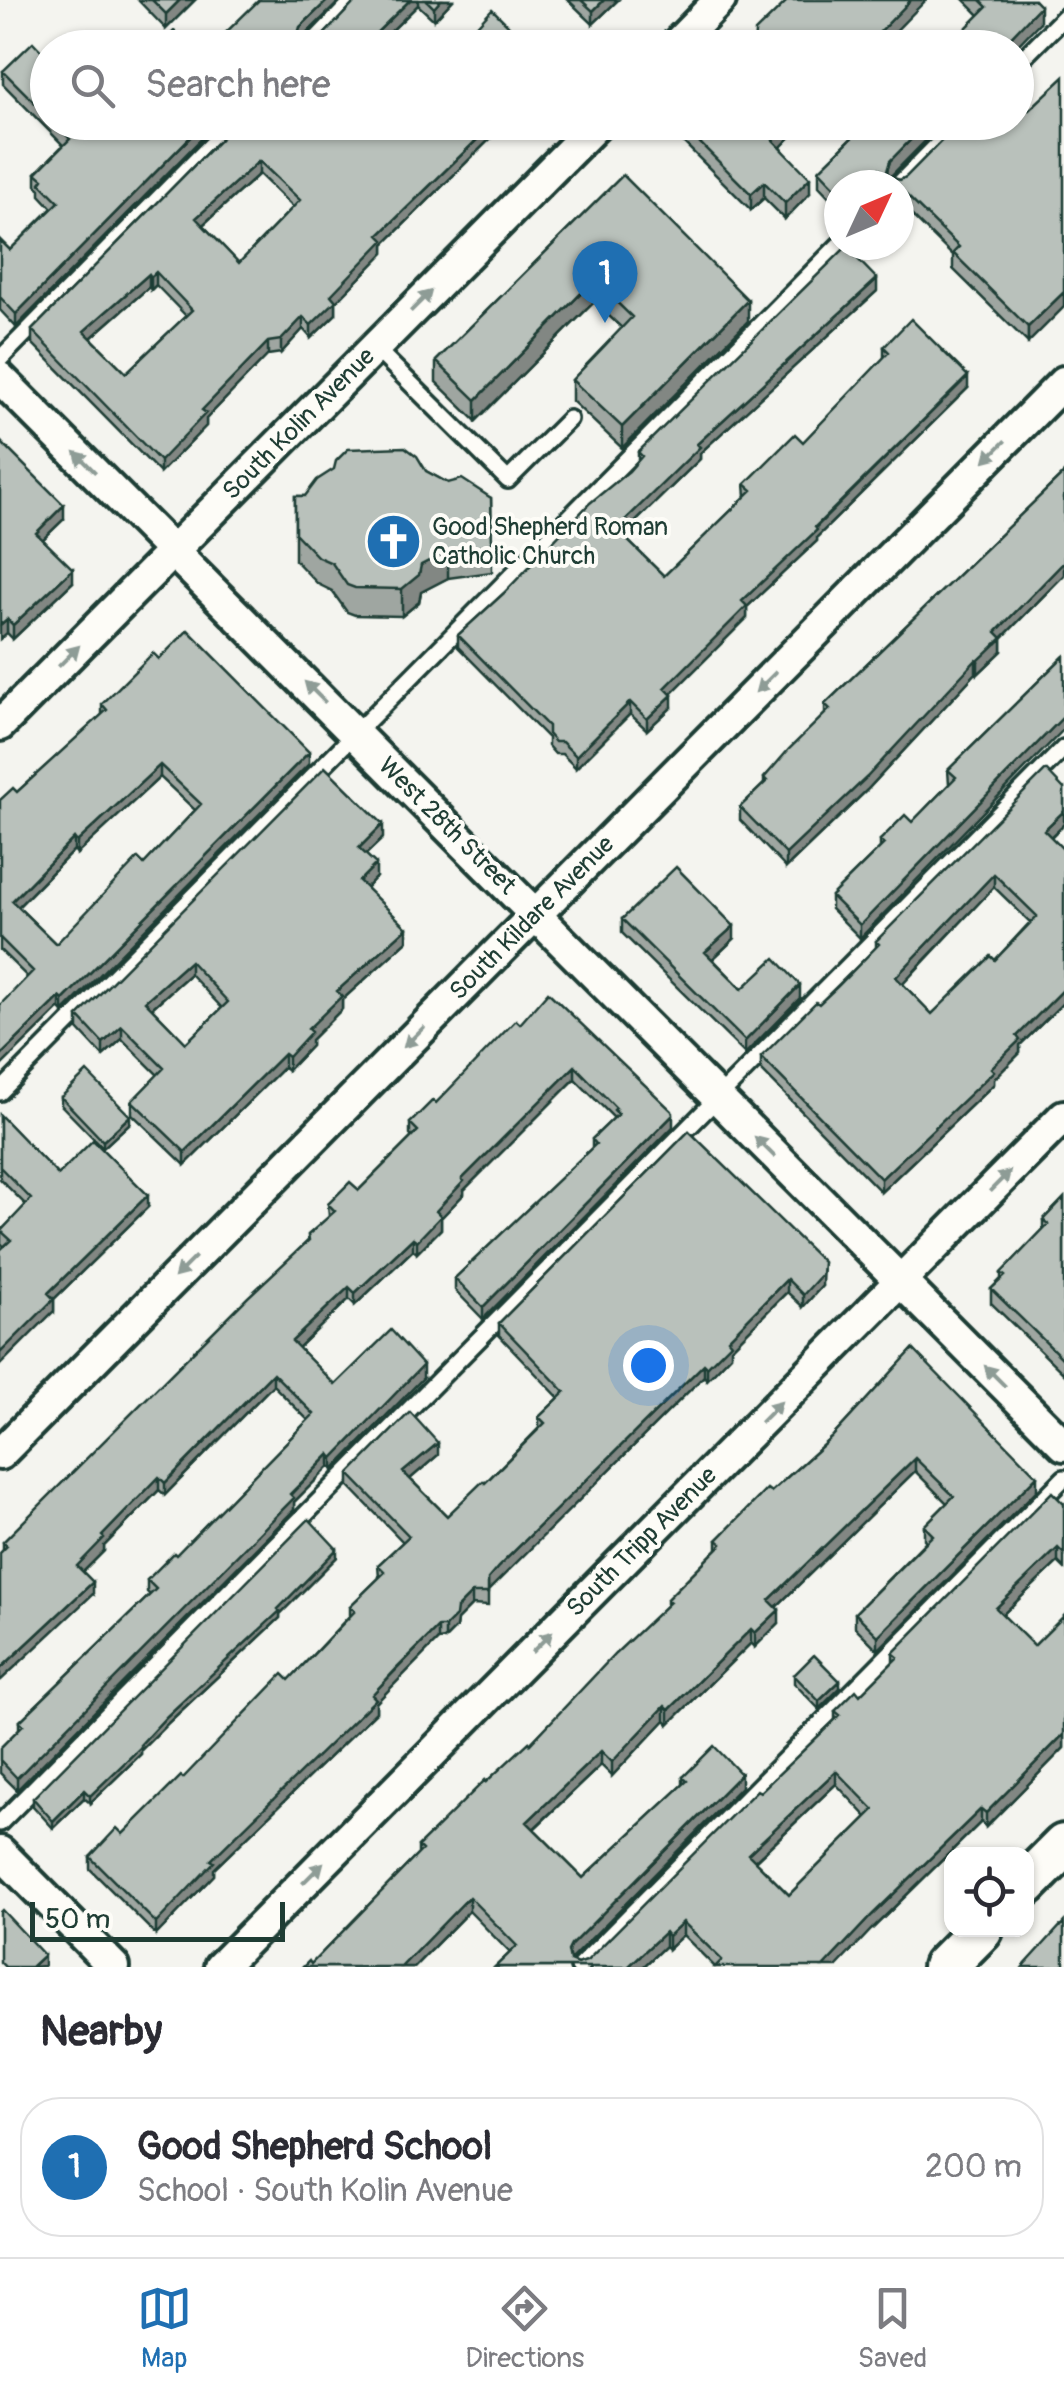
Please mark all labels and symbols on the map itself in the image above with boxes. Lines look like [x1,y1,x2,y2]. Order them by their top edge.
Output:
north arrow [824,170,914,260]
pin: 1 [572,240,638,323]
one-way arrow [409,290,432,314]
street label: South Kolin Avenue [216,341,382,507]
one-way arrow [984,439,1008,463]
one-way arrow [73,451,97,475]
church icon: Good Shepherd Roman Catholic Church [363,511,423,571]
place label: Good Shepherd Roman Catholic Church [432,512,668,572]
one-way arrow [56,645,80,669]
one-way arrow [755,670,779,694]
one-way arrow [303,681,327,705]
street label: West 28th Street [372,751,523,902]
street label: South Kildare Avenue [443,829,621,1007]
one-way arrow [403,1024,426,1048]
one-way arrow [754,1135,778,1159]
one-way arrow [988,1169,1011,1193]
one-way arrow [174,1255,197,1279]
your location [623,1340,674,1391]
one-way arrow [984,1365,1008,1389]
one-way arrow [759,1400,782,1424]
street label: South Tripp Avenue [560,1460,724,1624]
one-way arrow [530,1631,553,1655]
one-way arrow [301,1861,325,1885]
scale bar [30,1897,285,1942]

